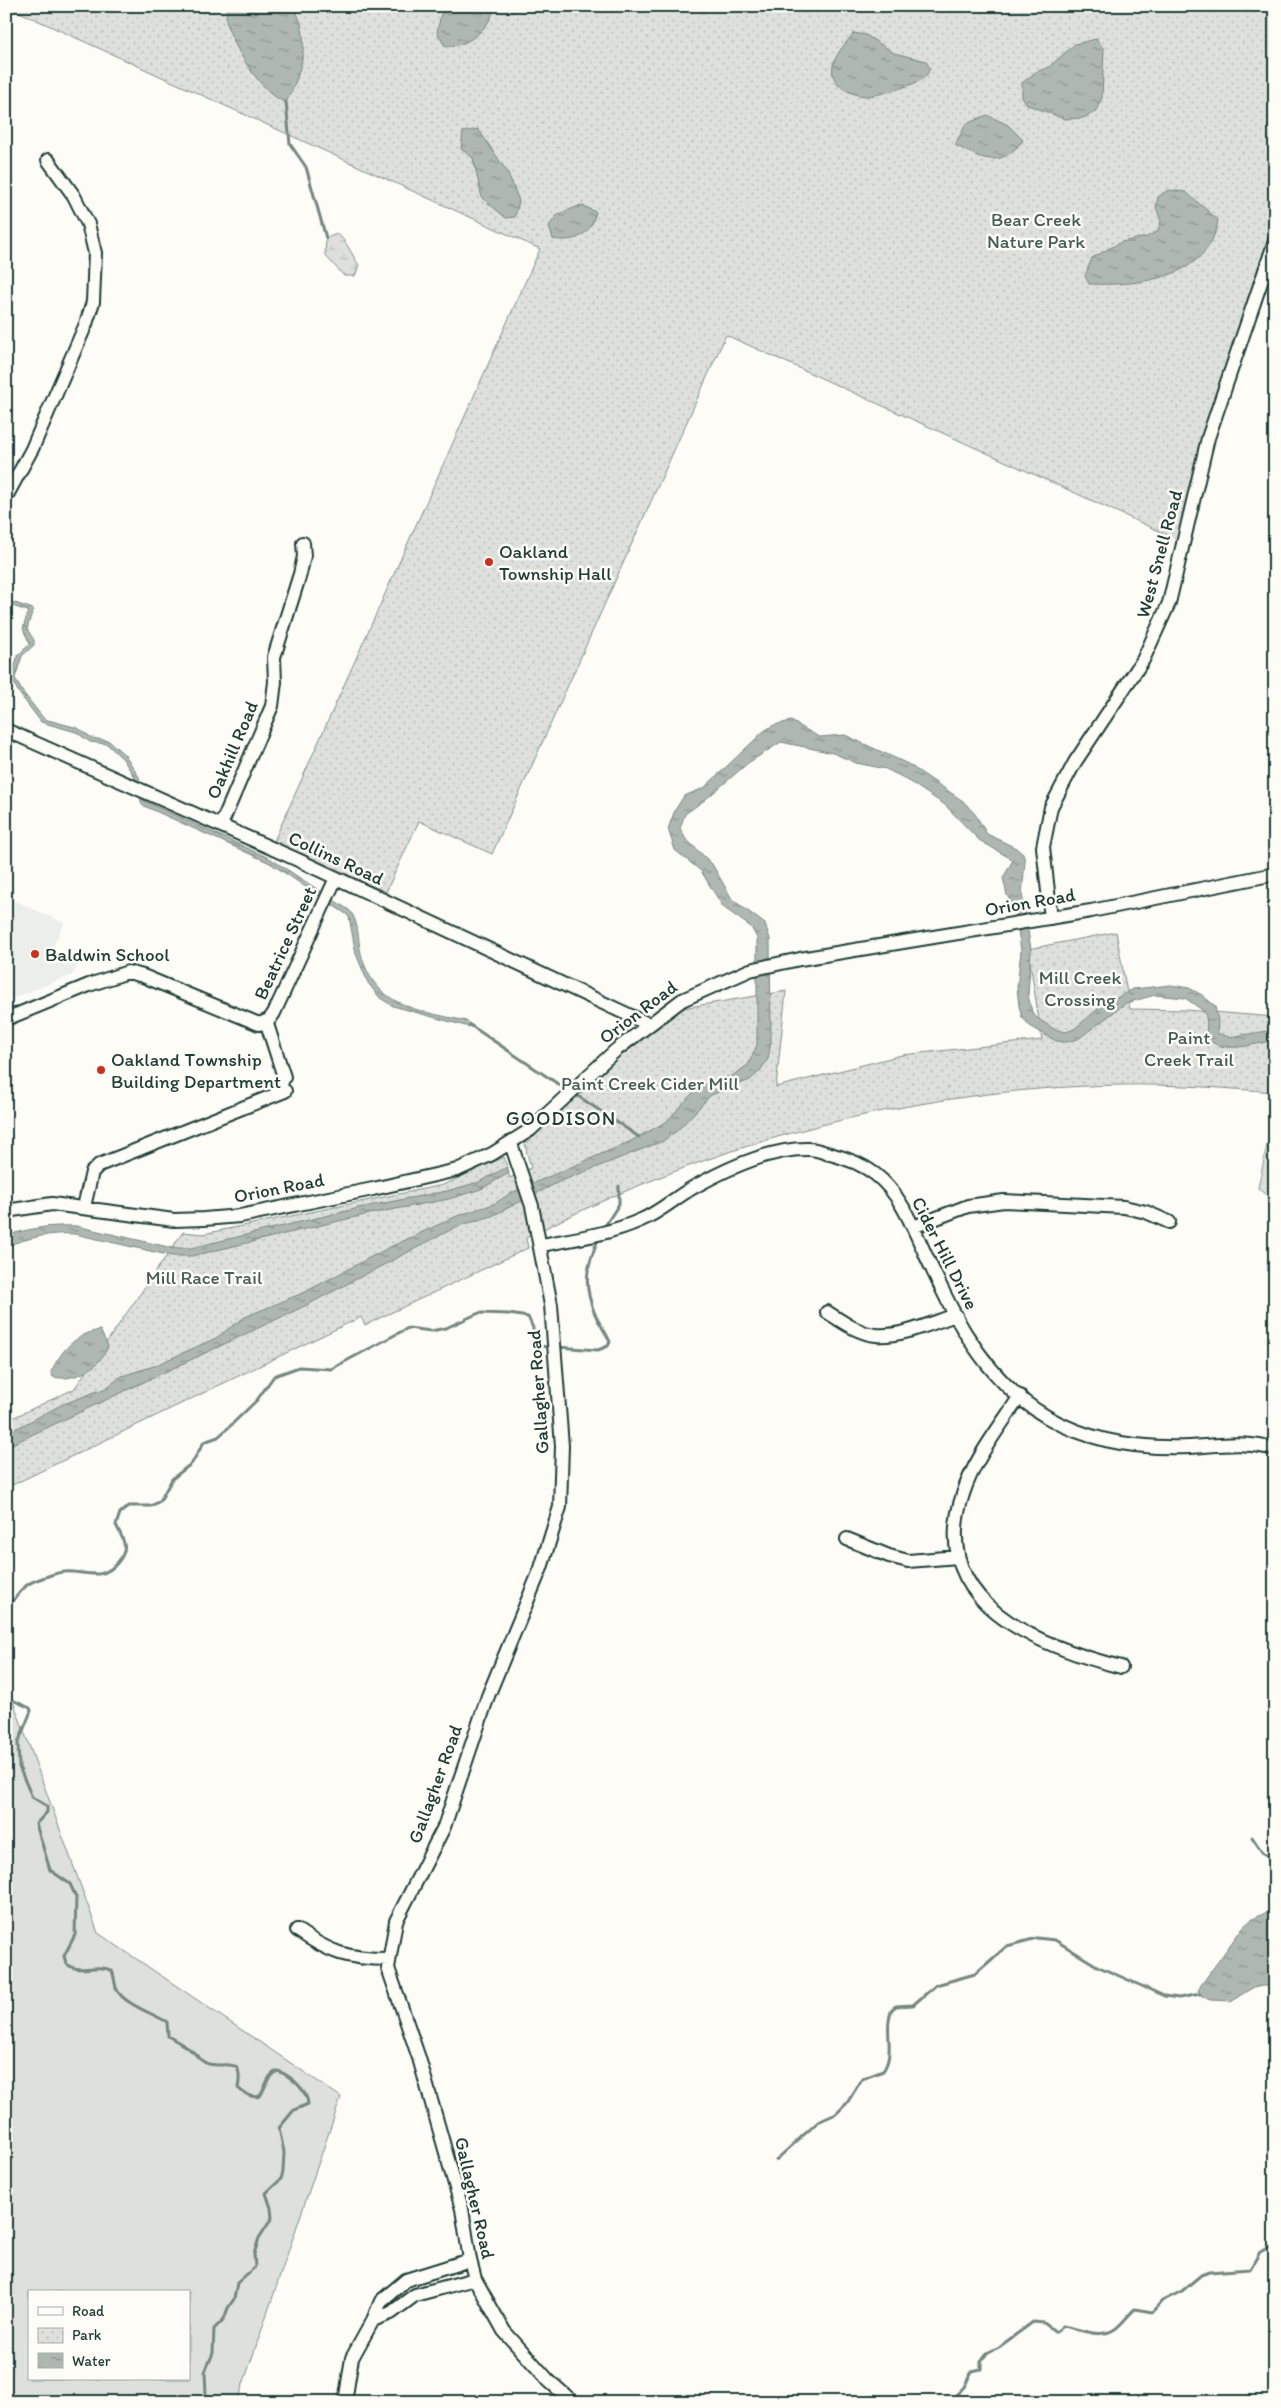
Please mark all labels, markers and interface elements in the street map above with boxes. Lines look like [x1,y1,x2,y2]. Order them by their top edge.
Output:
park label: Bear Creek Nature Park [987,208,1085,253]
street label: West Snell Road [1131,487,1187,621]
place label: Oakland Township Hall [499,540,612,585]
marker: Oakland Township Hall [483,556,495,568]
street label: Oakhill Road [201,698,263,802]
street label: Collins Road [285,826,387,890]
street label: Beatrice Street [249,883,321,1003]
street label: Orion Road [983,883,1078,921]
place label: Baldwin School [45,943,170,966]
marker: Baldwin School [29,948,41,960]
park label: Mill Creek Crossing [1039,966,1121,1011]
street label: Orion Road [594,975,682,1049]
park label: Paint Creek Trail [1144,1026,1235,1071]
place label: Oakland Township Building Department [111,1048,281,1093]
marker: Oakland Township Building Department [95,1064,107,1076]
park label: Paint Creek Cider Mill [561,1072,740,1095]
district label: GOODISON [506,1106,616,1130]
street label: Orion Road [232,1168,327,1208]
street label: Cider Hill Drive [907,1193,983,1313]
park label: Mill Race Trail [146,1266,263,1289]
street label: Gallagher Road [522,1328,554,1455]
street label: Gallagher Road [403,1721,467,1846]
street label: Gallagher Road [450,2135,500,2262]
legend [28,2290,190,2380]
text: Road [72,2302,105,2320]
text: Park [72,2326,102,2344]
text: Water [72,2352,111,2370]

